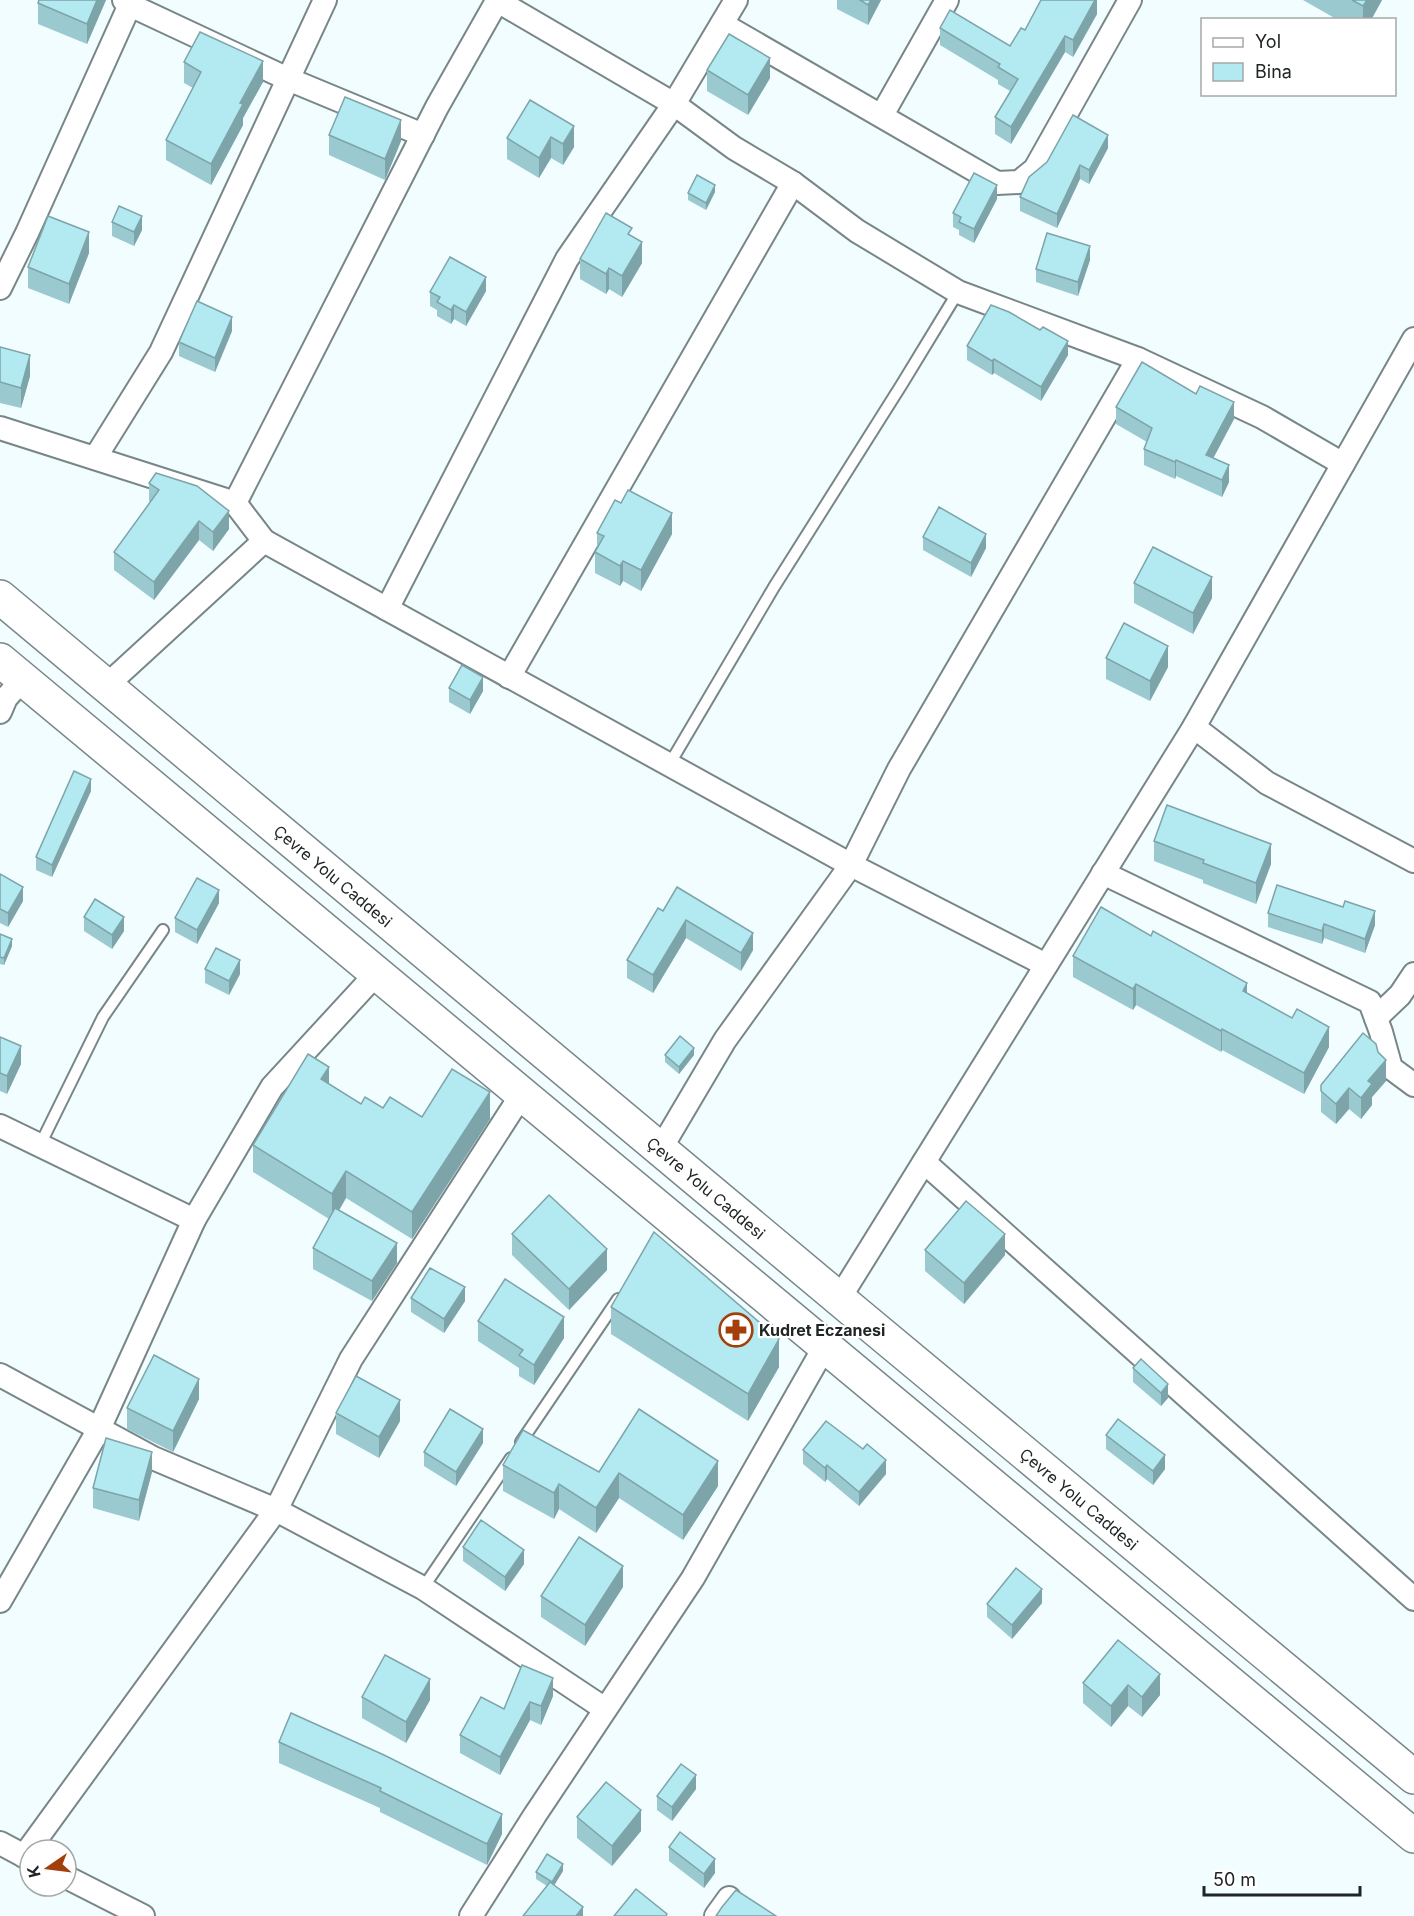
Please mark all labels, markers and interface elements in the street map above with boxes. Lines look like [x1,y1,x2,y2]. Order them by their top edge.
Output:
legend [1201,18,1396,96]
text: Yol [1255,31,1281,52]
text: Bina [1255,61,1292,82]
street label: Çevre Yolu Caddesi [270,821,396,931]
street label: Çevre Yolu Caddesi [643,1133,769,1243]
pharmacy icon: Kudret Eczanesi [718,1312,754,1348]
place label: Kudret Eczanesi [759,1320,885,1340]
street label: Çevre Yolu Caddesi [1016,1444,1142,1554]
north arrow [18,1838,78,1898]
scale bar [1204,1859,1360,1897]
text: K [22,1863,45,1880]
text: 50 m [1213,1869,1256,1890]

